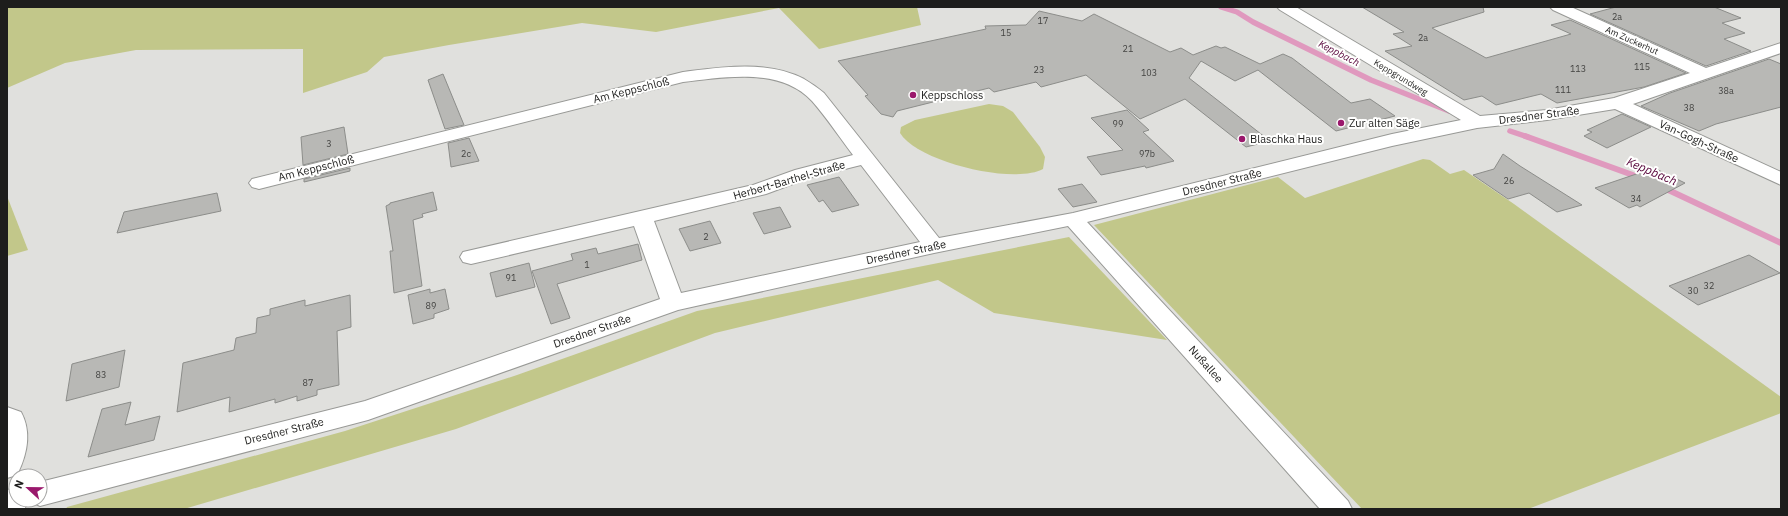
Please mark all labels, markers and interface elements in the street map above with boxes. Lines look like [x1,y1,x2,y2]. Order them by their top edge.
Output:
house number: 2a [1612,11,1622,22]
house number: 17 [1038,15,1048,26]
street label: Am Zuckerhut [1604,23,1660,57]
house number: 15 [1001,27,1011,38]
house number: 2a [1418,32,1428,43]
water label: Keppbach [1316,37,1362,69]
house number: 21 [1123,43,1133,54]
street label: Keppgrundweg [1372,57,1430,98]
house number: 115 [1634,61,1650,72]
house number: 113 [1570,63,1586,74]
house number: 23 [1034,64,1044,75]
house number: 103 [1141,67,1157,78]
street label: Am Keppschloß [591,74,671,106]
house number: 111 [1555,84,1571,95]
house number: 38a [1718,85,1734,96]
place label: Keppschloss [921,88,983,102]
marker: Keppschloss [908,90,918,100]
house number: 38 [1684,102,1694,113]
street label: Dresdner Straße [1498,103,1580,127]
place label: Zur alten Säge [1349,116,1420,130]
street label: Van-Gogh-Straße [1657,116,1741,166]
house number: 99 [1113,118,1123,129]
marker: Zur alten Säge [1336,118,1346,128]
place label: Blaschka Haus [1250,132,1323,146]
marker: Blaschka Haus [1237,134,1247,144]
house number: 3 [326,138,332,149]
house number: 2c [461,148,471,159]
house number: 97b [1139,148,1155,159]
street label: Am Keppschloß [276,152,356,184]
water label: Keppbach [1625,154,1680,188]
street label: Herbert-Barthel-Straße [731,157,847,203]
street label: Dresdner Straße [1181,165,1263,199]
house number: 26 [1504,175,1514,186]
house number: 34 [1631,193,1641,204]
house number: 2 [703,231,709,242]
street label: Dresdner Straße [865,237,947,267]
house number: 1 [584,259,590,270]
house number: 91 [506,272,516,283]
house number: 32 [1704,280,1714,291]
house number: 30 [1688,285,1698,296]
house number: 89 [426,300,436,311]
street label: Dresdner Straße [551,311,633,351]
street label: Nußallee [1186,343,1226,385]
house number: 83 [96,369,106,380]
house number: 87 [303,377,313,388]
street label: Dresdner Straße [243,414,325,448]
north arrow [8,468,48,508]
text: N [11,478,27,491]

